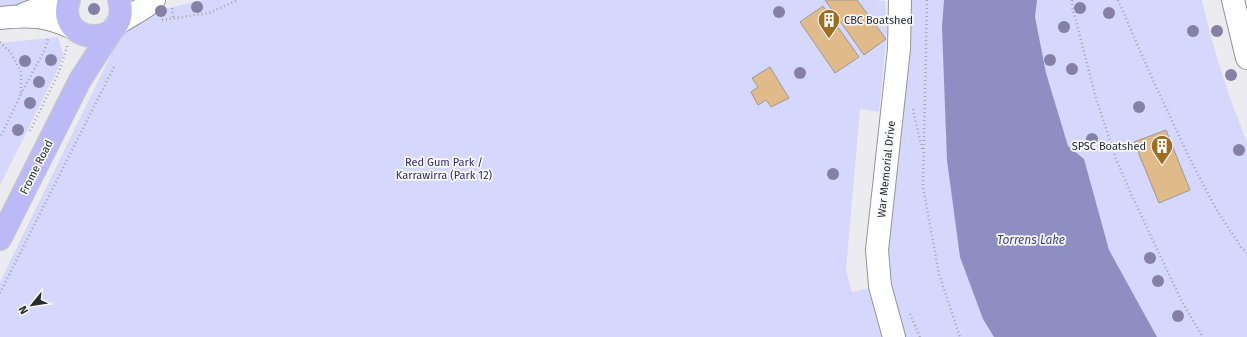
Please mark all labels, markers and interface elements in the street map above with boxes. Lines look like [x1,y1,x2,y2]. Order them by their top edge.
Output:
building icon: CBC Boatshed [816,7,842,40]
place label: CBC Boatshed [844,14,913,27]
street label: War Memorial Drive [875,120,898,218]
building icon: SPSC Boatshed [1149,133,1175,166]
street label: Frome Road [17,138,56,196]
place label: SPSC Boatshed [1072,140,1146,153]
park label: Red Gum Park / Karrawirra (Park 12) [396,156,493,182]
water label: Torrens Lake [997,233,1065,247]
north arrow [12,285,52,325]
text: N [16,303,31,316]

